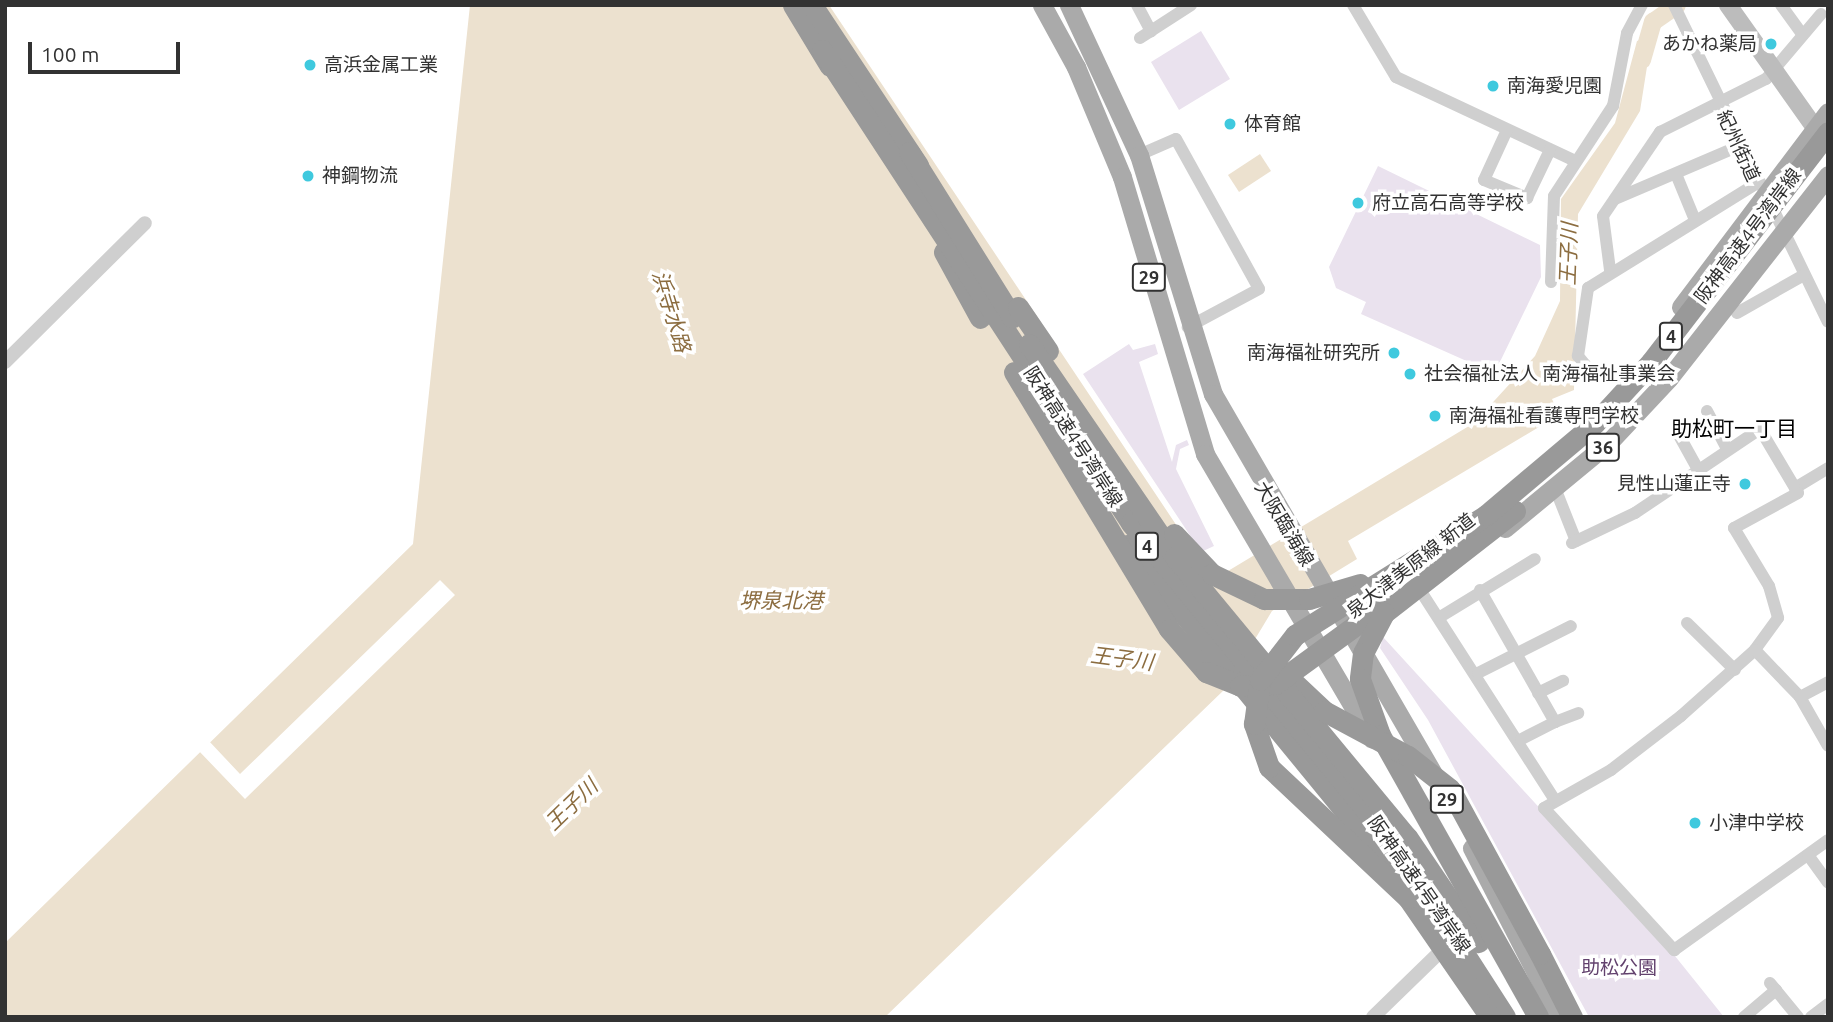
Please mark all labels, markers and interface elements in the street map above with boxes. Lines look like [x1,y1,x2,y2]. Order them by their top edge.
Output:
scale bar [32,28,184,72]
place label: あかね薬局 [1662,33,1757,55]
marker: あかね薬局 [1763,36,1779,52]
text: 100 m [41,42,99,66]
place label: 高浜金属工業 [324,54,438,76]
marker: 高浜金属工業 [302,57,318,73]
place label: 南海愛児園 [1507,75,1602,97]
marker: 南海愛児園 [1485,78,1501,94]
street label: 紀州街道 [1712,107,1764,185]
place label: 体育館 [1244,113,1301,135]
marker: 体育館 [1222,116,1238,132]
street label: 阪神高速4号湾岸線 [1690,164,1806,308]
place label: 神鋼物流 [322,165,398,187]
marker: 神鋼物流 [300,168,316,184]
place label: 府立高石高等学校 [1372,192,1524,214]
marker: 府立高石高等学校 [1350,195,1366,211]
water label: 王子川 [1554,222,1582,286]
road number: 29 [1132,262,1166,292]
water label: 浜寺水路 [648,267,696,355]
road number: 4 [1659,322,1683,350]
place label: 南海福祉研究所 [1247,342,1380,364]
marker: 南海福祉研究所 [1386,345,1402,361]
street label: 阪神高速4号湾岸線 [1019,363,1127,511]
place label: 社会福祉法人 南海福祉事業会 [1424,363,1675,385]
marker: 社会福祉法人 南海福祉事業会 [1402,366,1418,382]
place label: 南海福祉看護専門学校 [1449,405,1639,427]
marker: 南海福祉看護専門学校 [1427,408,1443,424]
district label: 助松町一丁目 [1671,415,1797,441]
road number: 36 [1586,432,1620,462]
place label: 見性山蓮正寺 [1617,473,1731,495]
marker: 見性山蓮正寺 [1737,476,1753,492]
street label: 大阪臨海線 [1250,477,1318,571]
street label: 泉大津美原線 新道 [1342,509,1480,623]
road number: 4 [1135,532,1159,560]
water label: 堺泉北港 [739,587,823,613]
water label: 王子川 [1089,642,1155,674]
water label: 王子川 [540,773,602,835]
road number: 29 [1430,784,1464,814]
street label: 阪神高速4号湾岸線 [1363,812,1475,958]
place label: 小津中学校 [1709,812,1804,834]
marker: 小津中学校 [1687,815,1703,831]
park label: 助松公園 [1581,957,1657,979]

